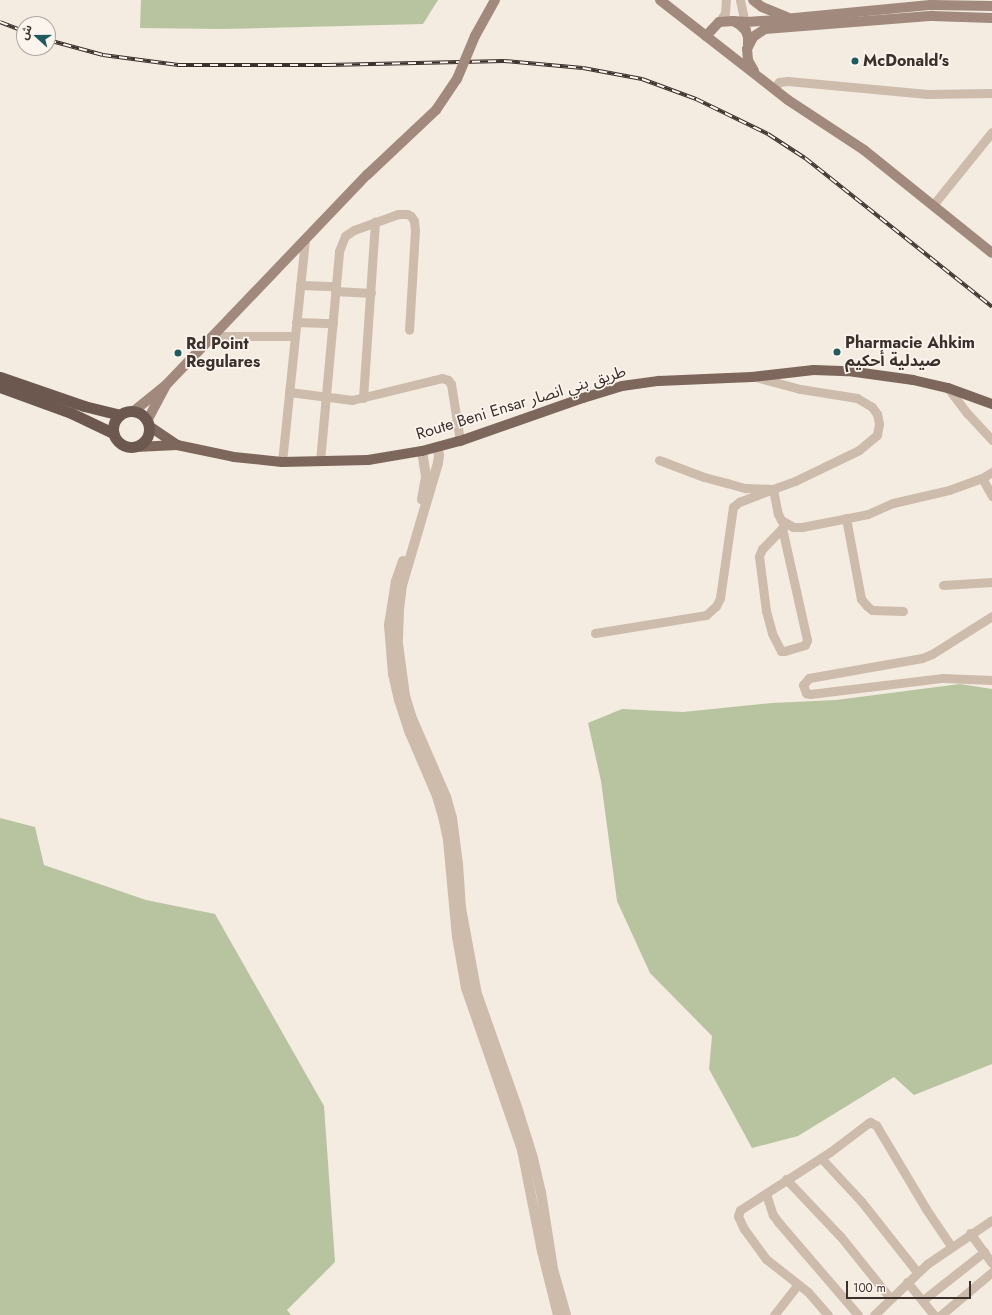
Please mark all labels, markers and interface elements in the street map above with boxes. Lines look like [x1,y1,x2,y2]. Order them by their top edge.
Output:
north arrow [16,16,56,56]
text: ش [16,22,36,42]
place label: McDonald's [863,51,949,71]
marker: McDonald's [850,56,860,66]
place label: Pharmacie Ahkim صيدلية أحكيم [845,333,975,371]
place label: Rd Point Regulares [186,334,260,372]
marker: Pharmacie Ahkim صيدلية أحكيم [832,347,842,357]
marker: Rd Point Regulares [173,348,183,358]
street label: Route Beni Ensar طريق بني انصار [414,362,628,444]
scale bar [848,1273,973,1299]
text: 100 m [853,1279,886,1297]

